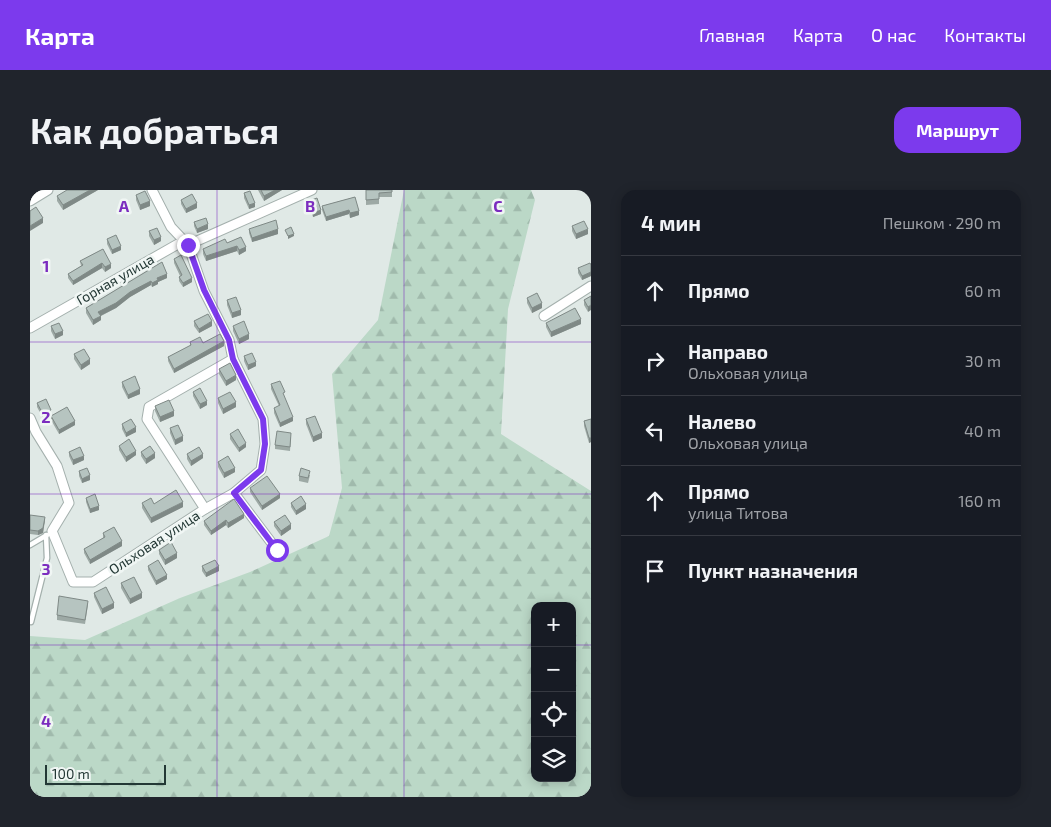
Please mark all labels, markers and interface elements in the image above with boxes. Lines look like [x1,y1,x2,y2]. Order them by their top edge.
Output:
text: Карта [25,21,95,50]
text: Главная [699,24,765,46]
text: Карта [793,24,843,46]
text: О нас [871,24,916,46]
text: Контакты [944,24,1026,46]
button: Маршрут [894,107,1021,153]
text: Как добраться [30,109,279,151]
text: A [119,196,130,215]
text: B [305,196,315,215]
text: C [493,196,503,215]
text: 4 мин [641,210,701,235]
text: Пешком · 290 m [883,213,1001,232]
route end [177,234,200,257]
street label: Горная улица [73,250,157,308]
text: 1 [43,256,49,275]
icon: ahead [641,277,669,305]
text: Прямо [688,279,750,302]
text: 60 m [965,281,1001,300]
text: Направо [688,340,768,363]
icon: right [641,347,669,375]
text: 30 m [965,351,1001,370]
text: Ольховая улица [688,363,808,382]
text: 2 [41,407,51,426]
text: Налево [688,410,756,433]
icon: left [641,417,669,445]
text: 40 m [964,421,1001,440]
text: Ольховая улица [688,433,808,452]
text: Прямо [688,480,750,503]
icon: ahead [641,487,669,515]
text: 160 m [958,491,1001,510]
text: улица Титова [688,503,788,522]
street label: Ольховая улица [105,506,203,578]
route start [266,539,289,562]
icon: arrive [641,557,669,585]
text: 3 [41,559,51,578]
text: Пункт назначения [688,559,858,582]
map controls [531,602,576,782]
button: + [531,602,576,647]
button: − [531,647,576,692]
button: locate [531,692,576,737]
text: 4 [41,711,51,730]
button: layers [531,737,576,782]
scale bar [45,762,166,785]
text: 100 m [52,765,90,782]

